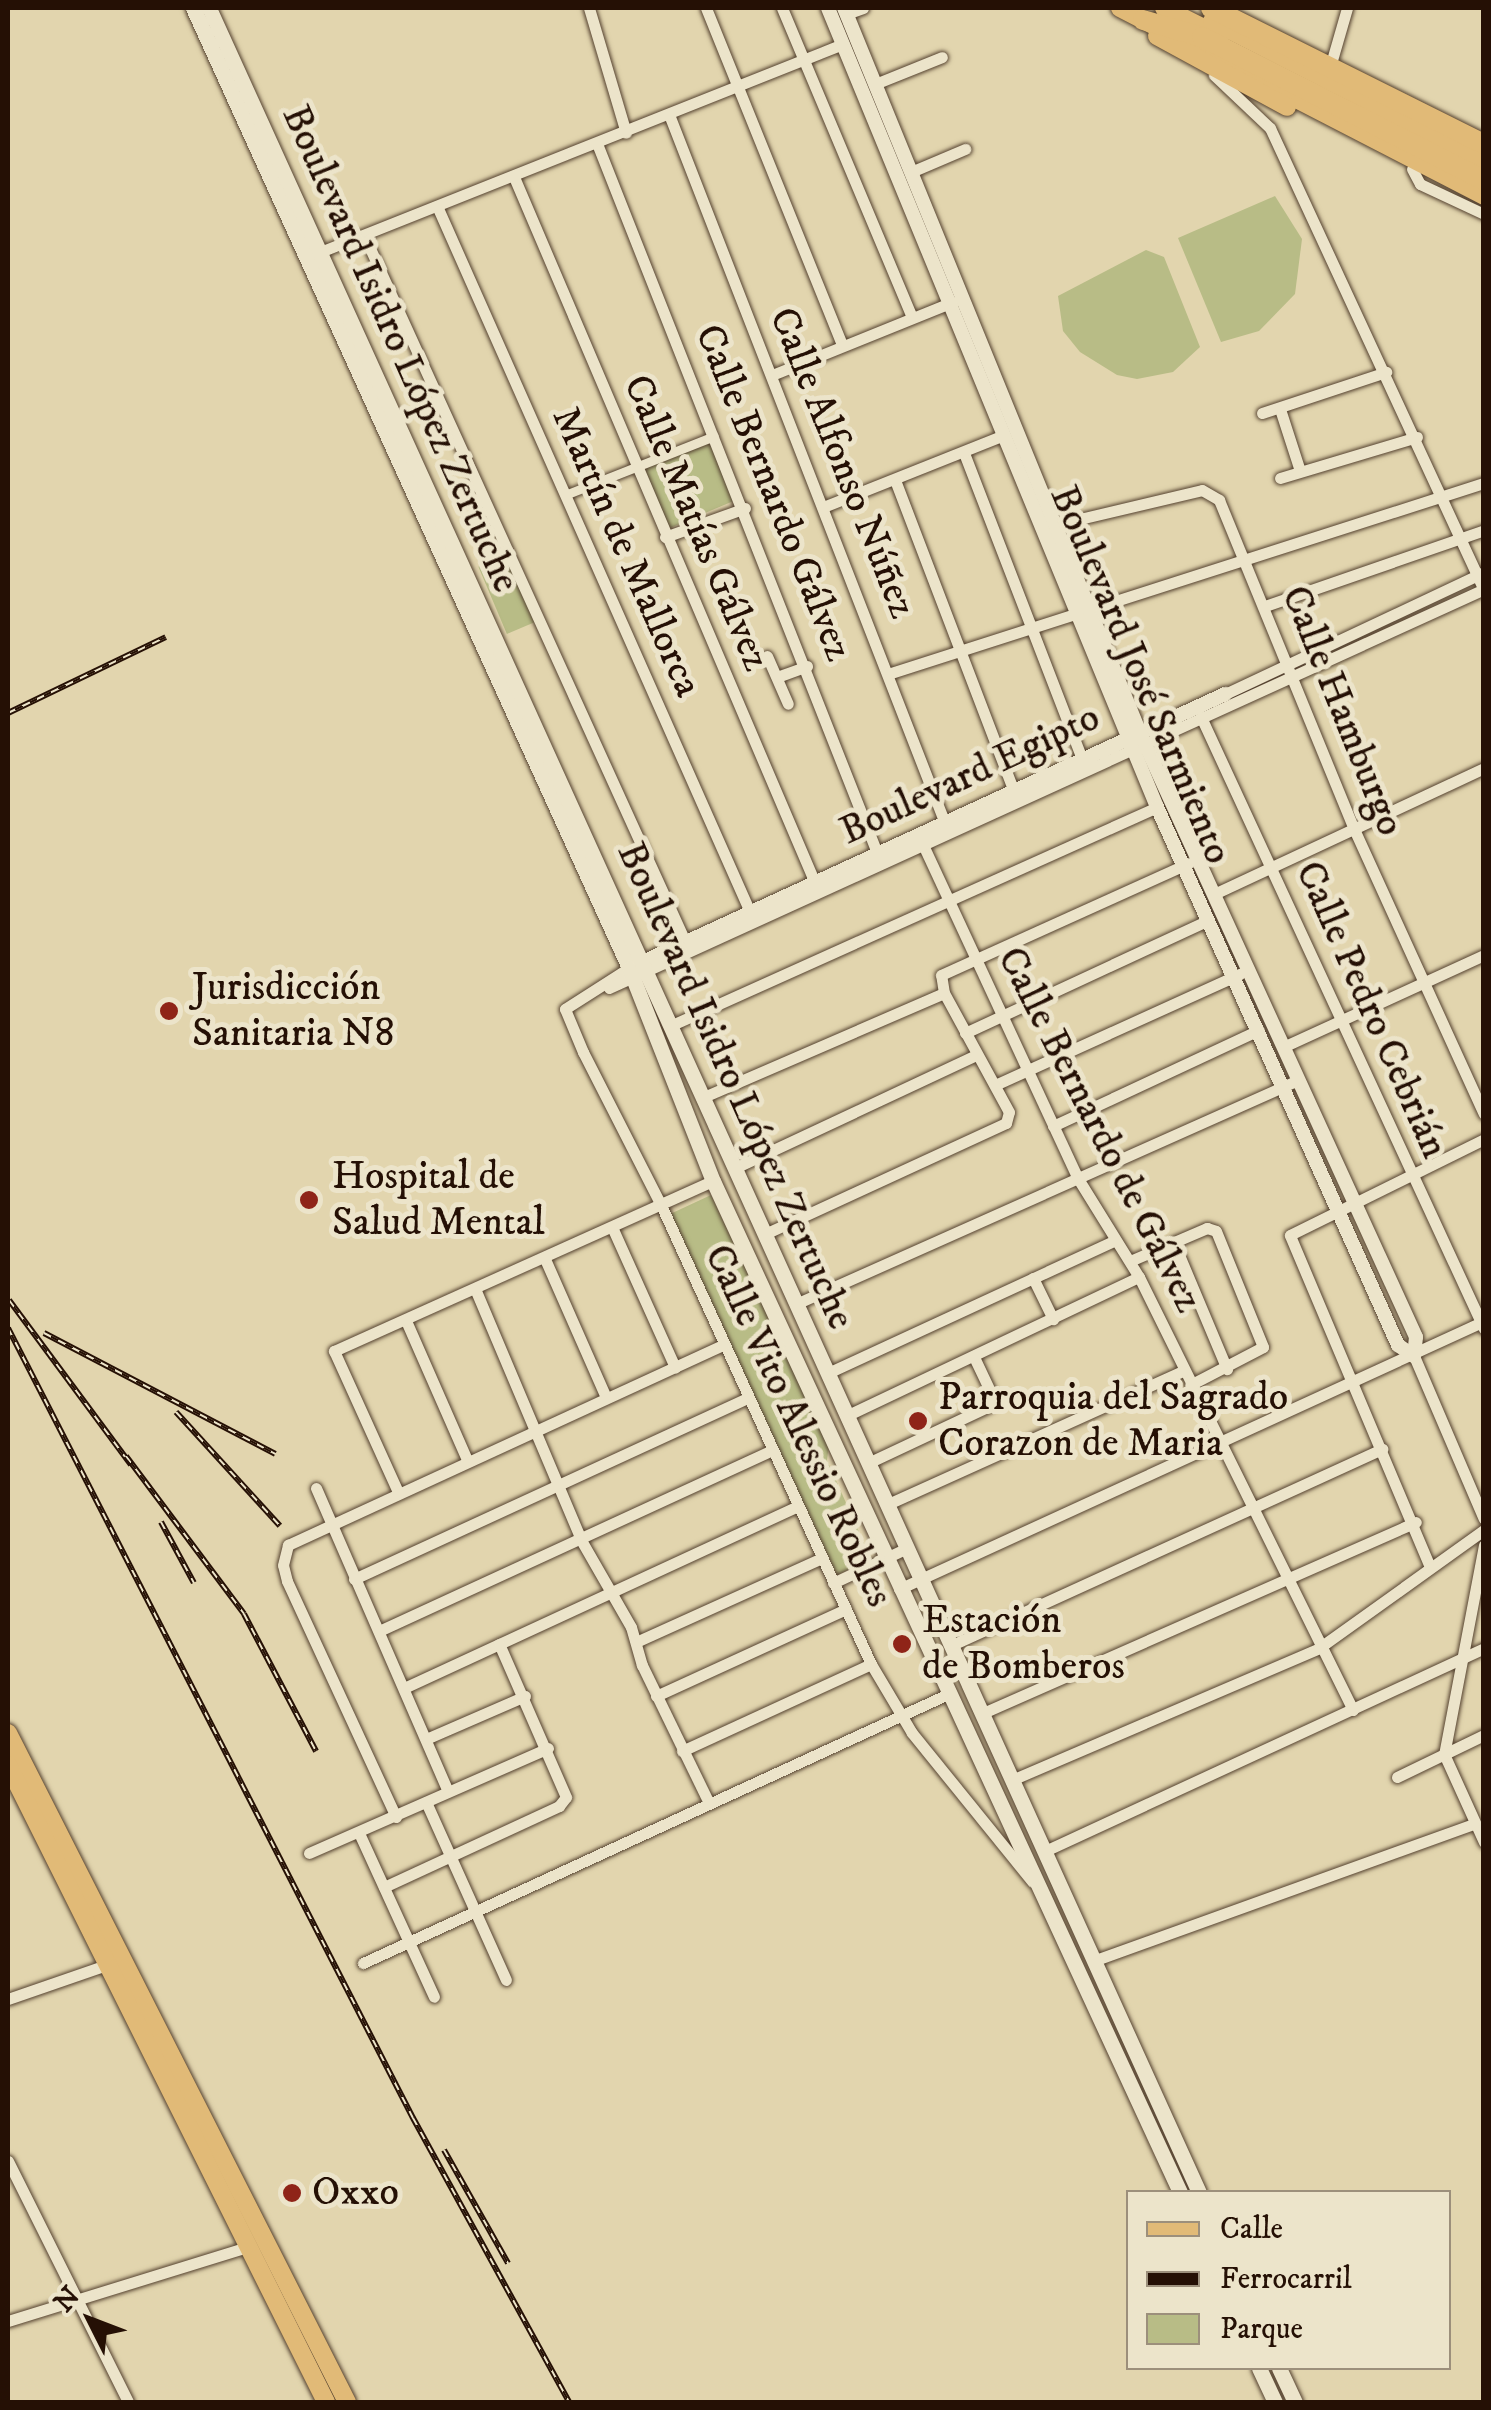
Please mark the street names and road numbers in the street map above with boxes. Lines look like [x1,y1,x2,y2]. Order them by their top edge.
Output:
street label: Boulevard Isidro López Zertuche [271,98,529,600]
street label: Calle Alfonso Núñez [758,301,926,625]
street label: Calle Bernardo Gálvez [684,318,862,668]
street label: Calle Matías Gálvez [612,368,780,678]
street label: Martín de Mallorca [541,400,711,704]
street label: Boulevard José Sarmiento [1039,479,1241,871]
street label: Calle Hamburgo [1270,579,1414,843]
street label: Boulevard Egipto [833,694,1107,856]
street label: Boulevard Isidro López Zertuche [606,835,864,1337]
street label: Calle Pedro Cebrián [1284,854,1458,1166]
street label: Calle Bernardo de Gálvez [986,939,1212,1321]
street label: Calle Vito Alessio Robles [693,1237,903,1615]

